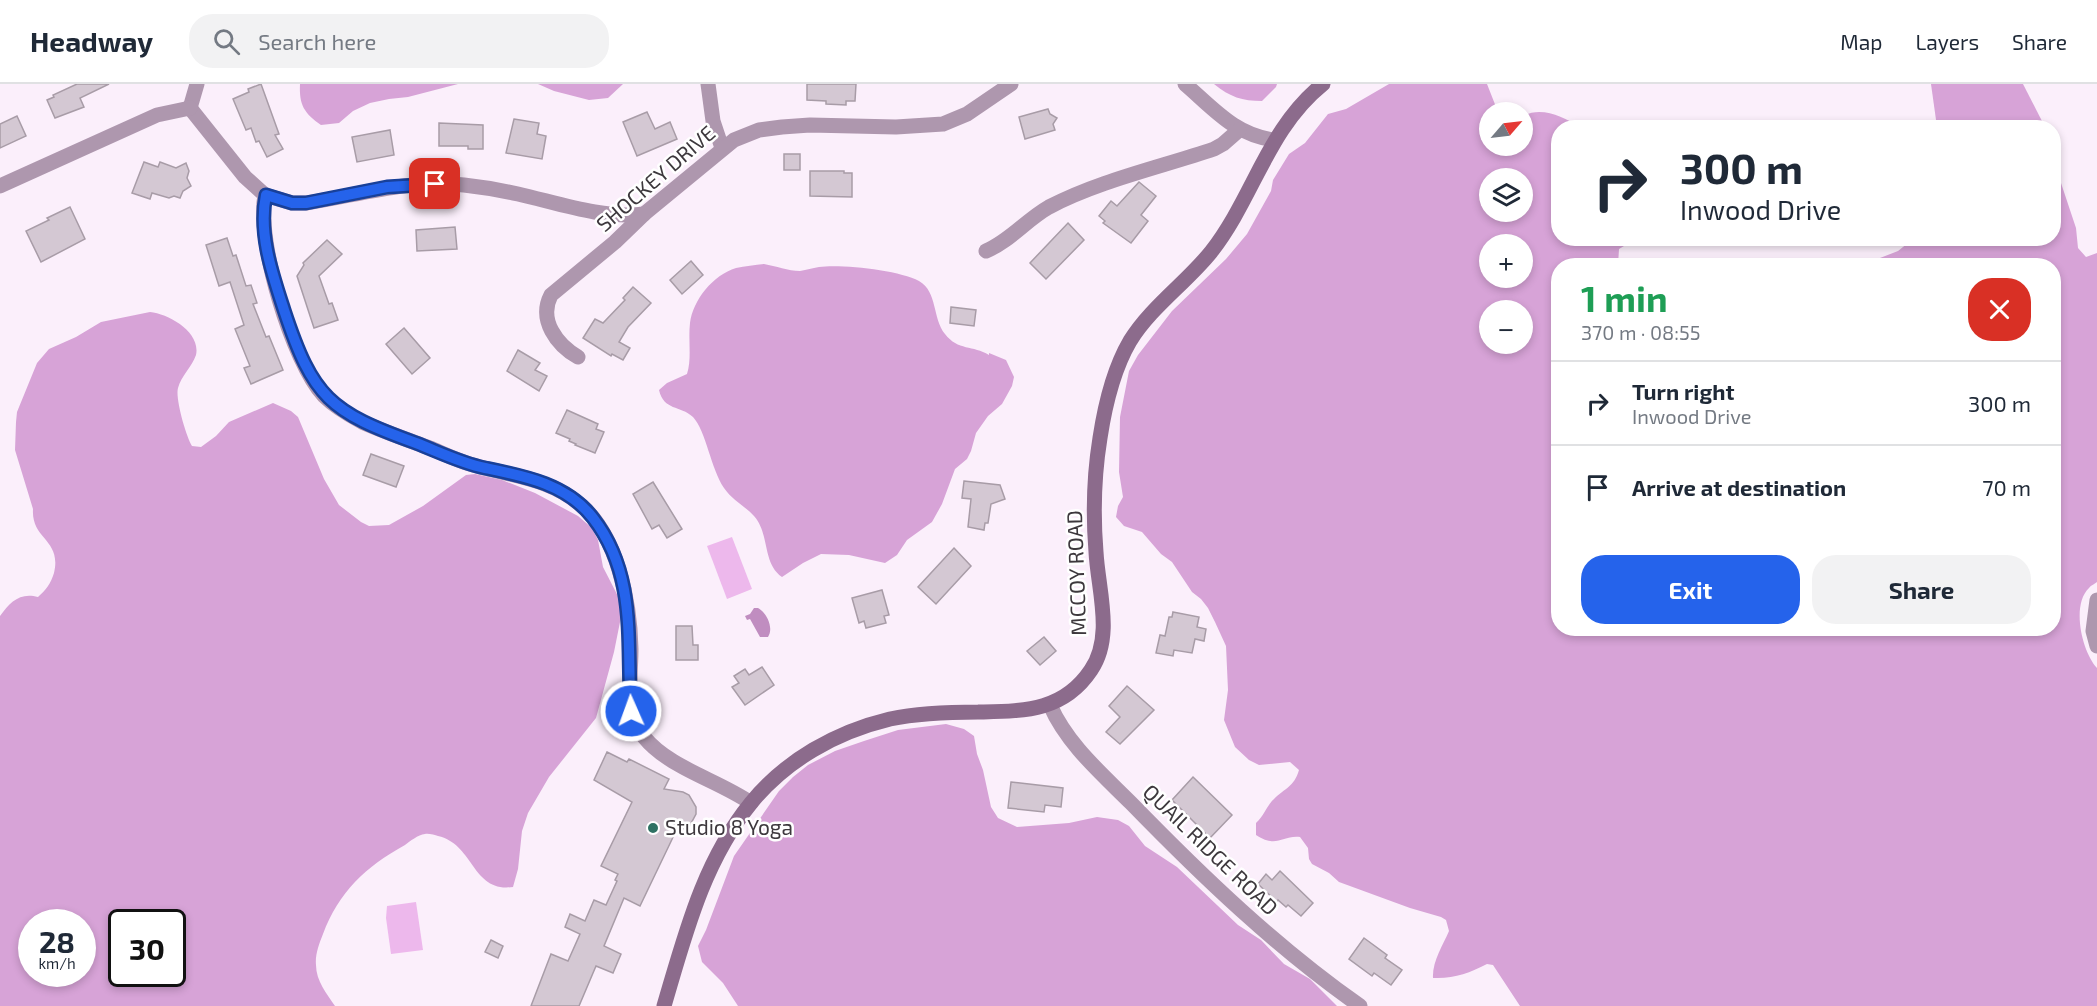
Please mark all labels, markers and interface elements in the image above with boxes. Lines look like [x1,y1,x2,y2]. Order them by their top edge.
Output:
search box [189,14,609,68]
text: Headway [30,24,153,58]
icon: search [210,25,243,58]
text: Search here [258,28,376,54]
text: Map [1840,29,1882,54]
text: Layers [1915,29,1979,54]
text: Share [2012,29,2067,54]
north arrow [1479,102,1533,156]
map controls [1479,102,1533,354]
street label: SHOCKEY DRIVE [591,120,719,236]
text: 300 m [1680,142,1803,192]
icon: right [1581,144,1659,222]
pin [409,158,460,209]
icon: arrive [418,167,451,200]
button: layers [1479,168,1533,222]
text: Inwood Drive [1680,193,1841,225]
button: + [1479,234,1533,288]
text: 1 min [1581,276,1668,319]
button: close [1968,278,2031,341]
button: − [1479,300,1533,354]
text: 370 m · 08:55 [1581,320,1700,344]
text: Turn right [1632,378,1734,404]
icon: right [1581,387,1614,420]
text: 300 m [1968,390,2031,416]
text: Inwood Drive [1632,404,1751,428]
icon: arrive [1581,471,1614,504]
text: Arrive at destination [1632,474,1846,500]
text: 70 m [1982,474,2031,500]
street label: MCCOY ROAD [1061,510,1090,636]
button: Exit [1581,555,1800,624]
button: Share [1812,555,2031,624]
position arrow [599,679,663,743]
street label: QUAIL RIDGE ROAD [1138,778,1284,920]
place label: Studio 8 Yoga [665,814,793,839]
marker: Studio 8 Yoga [646,821,660,835]
speed limit sign: 30 [108,909,186,987]
text: 28 [39,923,75,959]
text: km/h [38,954,76,972]

